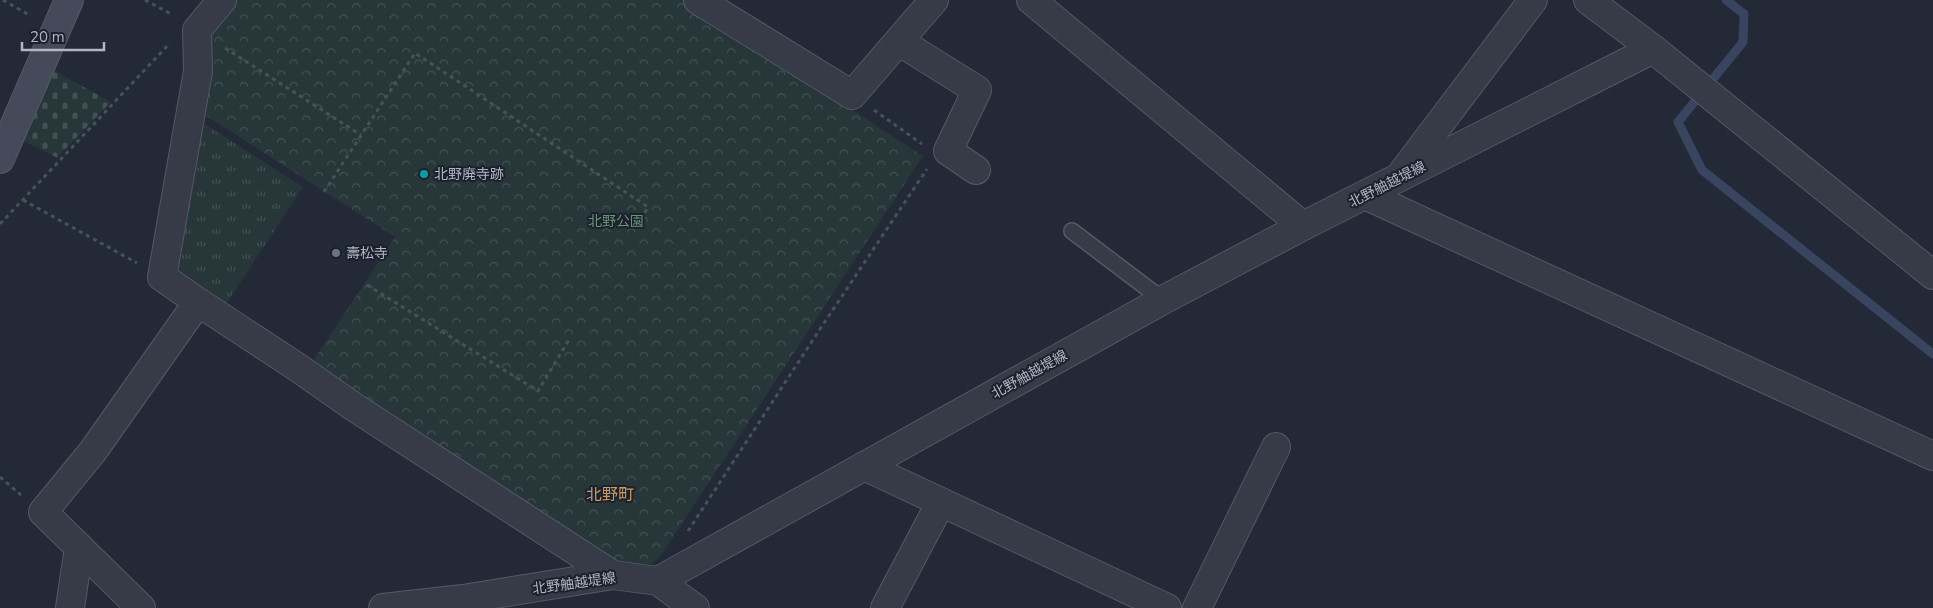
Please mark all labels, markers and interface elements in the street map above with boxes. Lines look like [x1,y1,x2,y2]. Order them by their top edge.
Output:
scale bar [22,20,105,52]
text: 20 m [30,27,65,47]
street label: 北野舳越堤線 [1345,157,1429,212]
place label: 北野廃寺跡 [434,165,504,184]
marker: 北野廃寺跡 [418,168,430,180]
park label: 北野公園 [588,212,644,231]
place label: 壽松寺 [346,244,388,263]
marker: 壽松寺 [330,247,342,259]
street label: 北野舳越堤線 [988,346,1071,403]
district label: 北野町 [586,484,634,506]
street label: 北野舳越堤線 [531,568,617,599]

